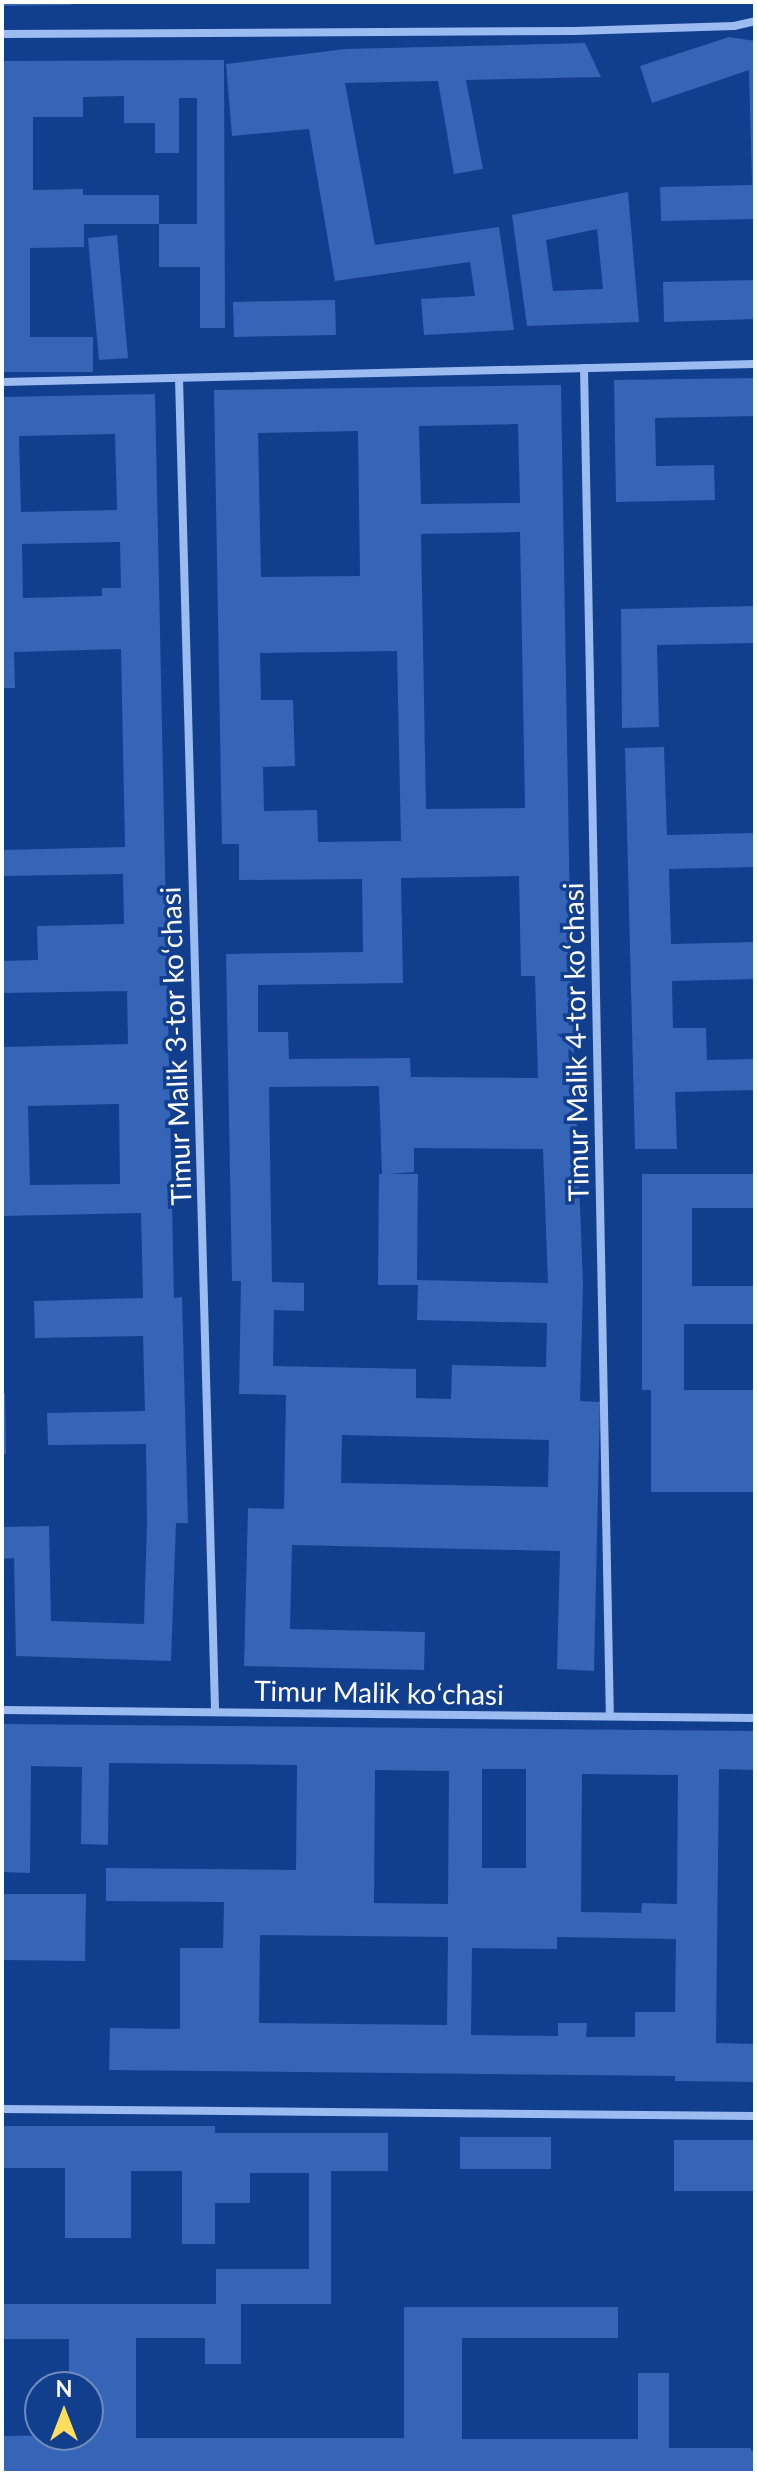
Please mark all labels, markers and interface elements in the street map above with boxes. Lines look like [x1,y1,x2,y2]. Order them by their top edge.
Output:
street label: Timur Malik 4-tor koʻchasi [555,882,595,1202]
street label: Timur Malik 3-tor koʻchasi [153,885,197,1207]
street label: Timur Malik koʻchasi [254,1673,504,1711]
north arrow [24,2371,104,2451]
text: N [56,2375,72,2402]

